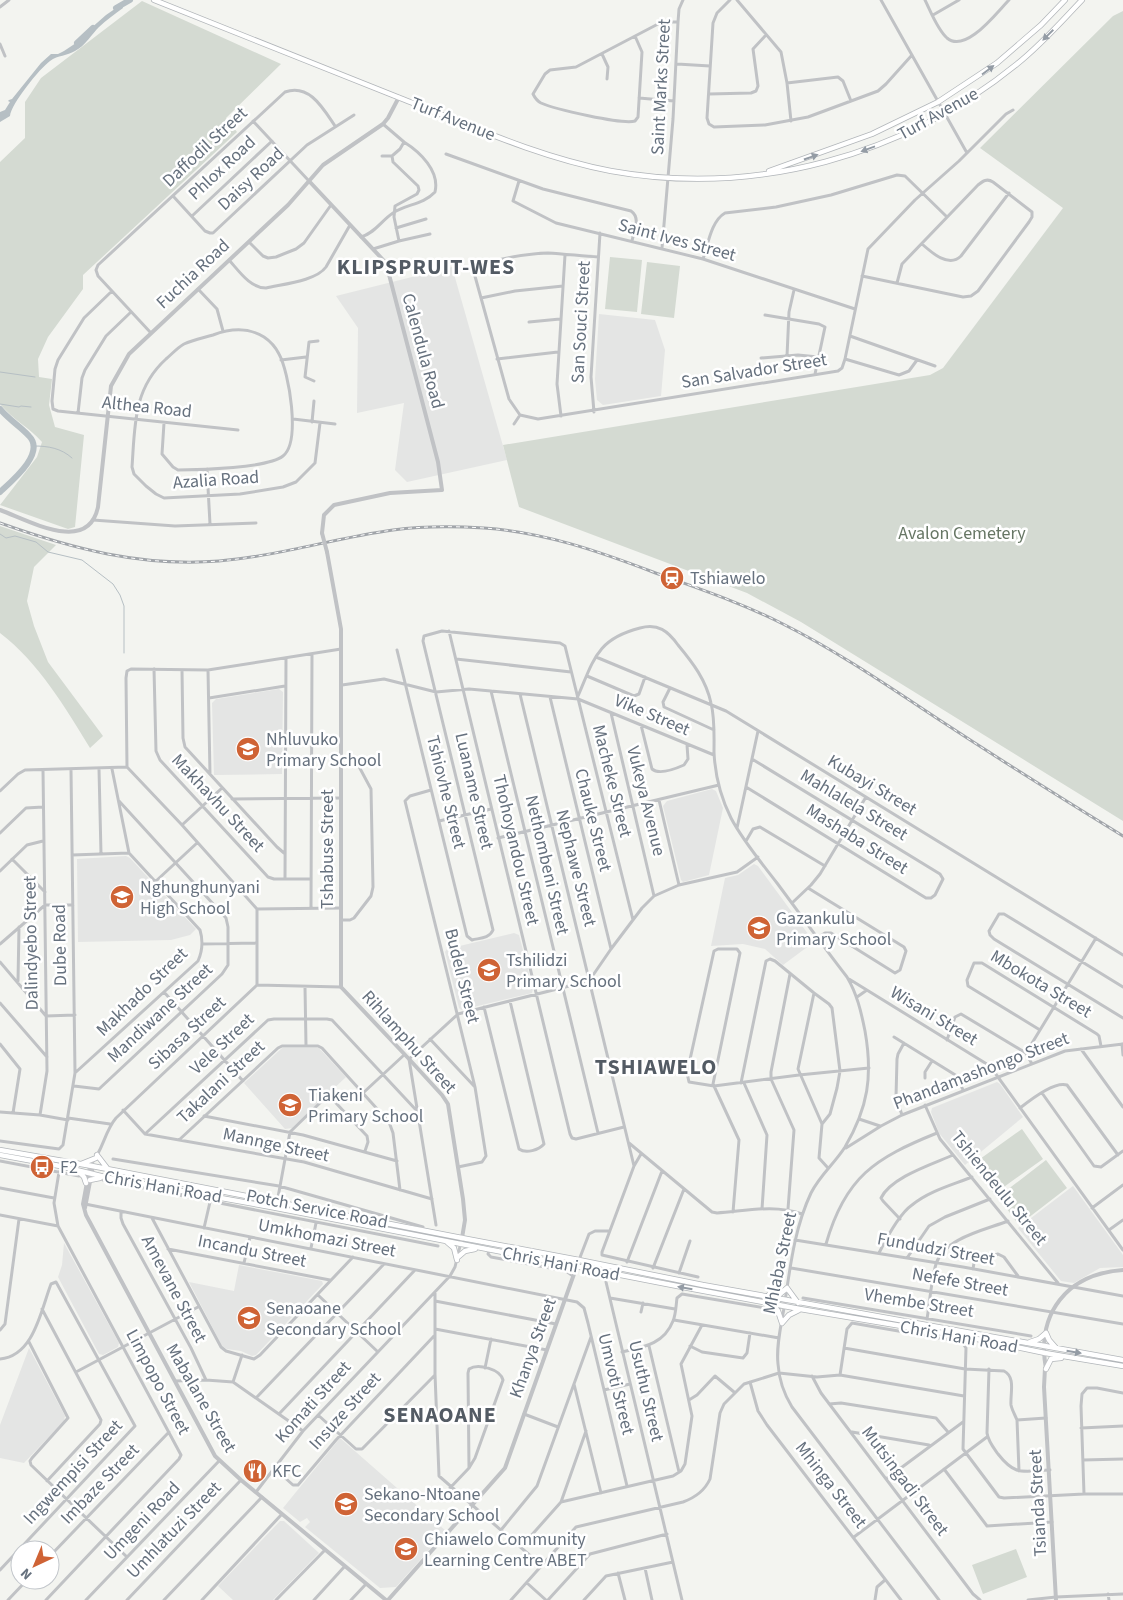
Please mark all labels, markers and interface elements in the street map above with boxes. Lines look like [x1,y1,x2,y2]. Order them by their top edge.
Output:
street label: Saint Marks Street [645,18,677,156]
one-way arrow [1043,29,1055,41]
one-way arrow [981,65,995,75]
street label: Turf Avenue [893,81,983,147]
street label: Turf Avenue [407,91,499,147]
street label: Daffodil Street [157,101,253,193]
street label: Phlox Road [183,130,261,206]
street label: Daisy Road [212,142,290,216]
one-way arrow [860,145,875,153]
one-way arrow [804,153,819,160]
street label: Saint Ives Street [615,212,739,268]
street label: Fuchia Road [151,233,235,315]
district label: KLIPSPRUIT-WES [337,251,515,283]
street label: San Souci Street [565,260,597,384]
street label: Calendula Road [396,291,450,411]
street label: San Salvador Street [679,347,829,395]
street label: Althea Road [101,390,193,424]
street label: Azalia Road [172,465,260,495]
park label: Avalon Cemetery [898,521,1026,546]
station icon: Tshiawelo [659,565,685,591]
place label: Tshiawelo [690,566,766,591]
street label: Vike Street [610,688,694,742]
street label: Macheke Street [586,722,638,840]
place label: Nhluvuko Primary School [266,727,381,773]
street label: Luaname Street [448,730,500,852]
street label: Tshiovhe Street [420,733,472,851]
school or university icon: Nhluvuko Primary School [235,736,261,762]
street label: Vukeya Avenue [620,743,672,859]
street label: Makhavhu Street [166,748,270,858]
street label: Kubayi Street [823,748,921,822]
street label: Mahlalela Street [795,763,913,847]
street label: Chauke Street [568,766,618,874]
street label: Thohoyandou Street [487,772,545,928]
street label: Tshabuse Street [315,789,340,909]
street label: Nethombeni Street [519,793,575,937]
street label: Mashaba Street [801,798,913,880]
street label: Nephawe Street [549,807,603,929]
street label: Dalindyebo Street [17,875,45,1011]
place label: Nghunghunyani High School [140,875,260,921]
school or university icon: Nghunghunyani High School [109,884,135,910]
street label: Dube Road [47,904,73,986]
place label: Gazankulu Primary School [776,906,891,952]
school or university icon: Gazankulu Primary School [746,915,772,941]
street label: Budeli Street [438,926,486,1026]
street label: Makhado Street [91,942,193,1042]
street label: Mbokota Street [986,944,1096,1024]
place label: Tshilidzi Primary School [506,948,621,994]
school or university icon: Tshilidzi Primary School [476,957,502,983]
street label: Mandiwane Street [102,958,218,1068]
street label: Wisani Street [885,980,983,1052]
street label: Rihlamphu Street [356,985,462,1099]
street label: Sibasa Street [143,990,231,1076]
street label: Vele Street [184,1008,260,1080]
street label: Phandamashongo Street [890,1026,1072,1116]
street label: Takalani Street [172,1035,270,1129]
district label: TSHIAWELO [595,1051,717,1083]
place label: Tiakeni Primary School [308,1083,423,1129]
school or university icon: Tiakeni Primary School [277,1092,303,1118]
street label: Mannge Street [220,1122,332,1168]
street label: Tshiendeulu Street [945,1125,1053,1251]
bus stop icon: F2 [29,1154,55,1180]
place label: F2 [60,1155,78,1180]
street label: Chris Hani Road [102,1164,224,1210]
street label: Potch Service Road [244,1183,390,1235]
street label: Mhlaba Street [757,1210,803,1316]
street label: Umkhomazi Street [256,1212,398,1264]
street label: Fundudzi Street [875,1226,997,1272]
street label: Incandu Street [196,1228,308,1274]
street label: Amevane Street [135,1231,213,1347]
street label: Chris Hani Road [500,1240,622,1288]
street label: Nefefe Street [910,1261,1010,1303]
street label: Vhembe Street [862,1282,976,1324]
one-way arrow [677,1284,692,1292]
street label: Khanya Street [503,1294,563,1402]
place label: Senaoane Secondary School [266,1296,401,1342]
school or university icon: Senaoane Secondary School [236,1305,262,1331]
street label: Chris Hani Road [898,1314,1020,1360]
street label: Limpopo Street [120,1325,196,1439]
street label: Umvoti Street [591,1331,641,1437]
street label: Usuthu Street [622,1338,670,1444]
street label: Mabalane Street [160,1339,242,1457]
one-way arrow [1067,1348,1083,1356]
street label: Komati Street [269,1355,357,1449]
street label: Insuze Street [303,1367,387,1455]
district label: SENAOANE [383,1399,497,1431]
street label: Ingwempisi Street [18,1414,128,1530]
street label: Mutsingadi Street [855,1421,955,1541]
street label: Mhinga Street [789,1436,873,1534]
street label: Imbaze Street [55,1438,145,1530]
street label: Tsianda Street [1023,1449,1053,1557]
restaurant icon: KFC [242,1458,268,1484]
place label: KFC [272,1459,301,1484]
street label: Umgeni Road [98,1476,186,1566]
street label: Umhlatuzi Street [121,1476,227,1584]
place label: Sekano-Ntoane Secondary School [364,1482,499,1528]
school or university icon: Sekano-Ntoane Secondary School [333,1491,359,1517]
place label: Chiawelo Community Learning Centre ABET [424,1527,587,1573]
school or university icon: Chiawelo Community Learning Centre ABET [393,1536,419,1562]
north arrow [10,1540,60,1590]
text: N [16,1563,37,1584]

